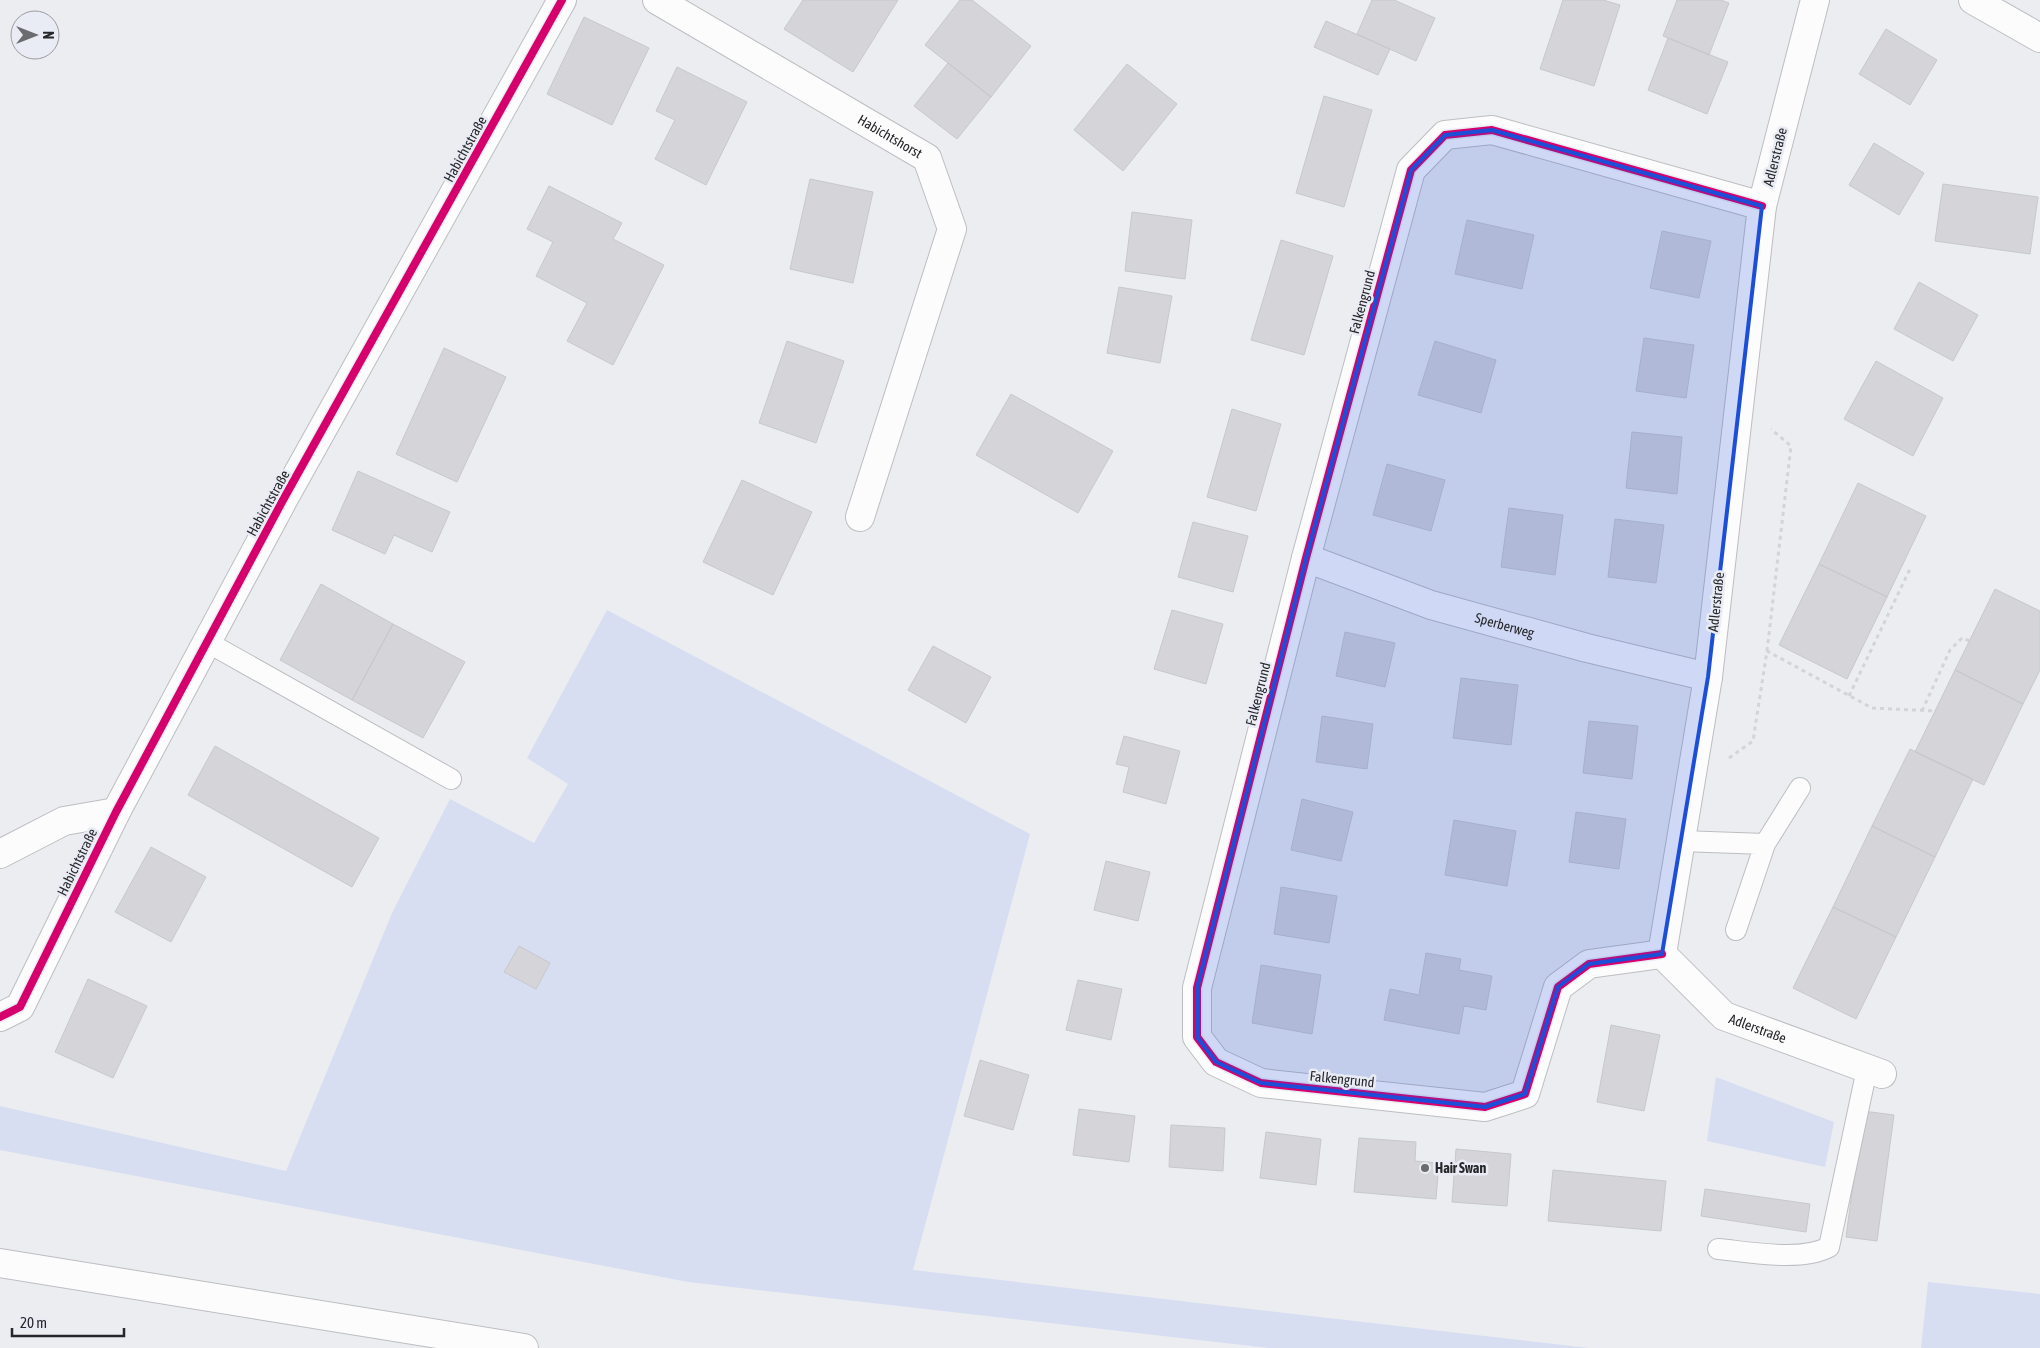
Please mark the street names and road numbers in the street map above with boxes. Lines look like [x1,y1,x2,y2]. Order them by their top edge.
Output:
street label: Habichtshorst [855,111,925,161]
street label: Habichtstraße [440,113,490,185]
street label: Adlerstraße [1760,126,1790,188]
street label: Falkengrund [1346,269,1378,335]
street label: Habichtstraße [243,467,293,539]
street label: Adlerstraße [1705,571,1727,633]
street label: Sperberweg [1473,610,1536,641]
street label: Falkengrund [1242,661,1274,727]
street label: Habichtstraße [54,826,100,898]
street label: Adlerstraße [1727,1010,1788,1046]
street label: Falkengrund [1309,1068,1375,1090]

